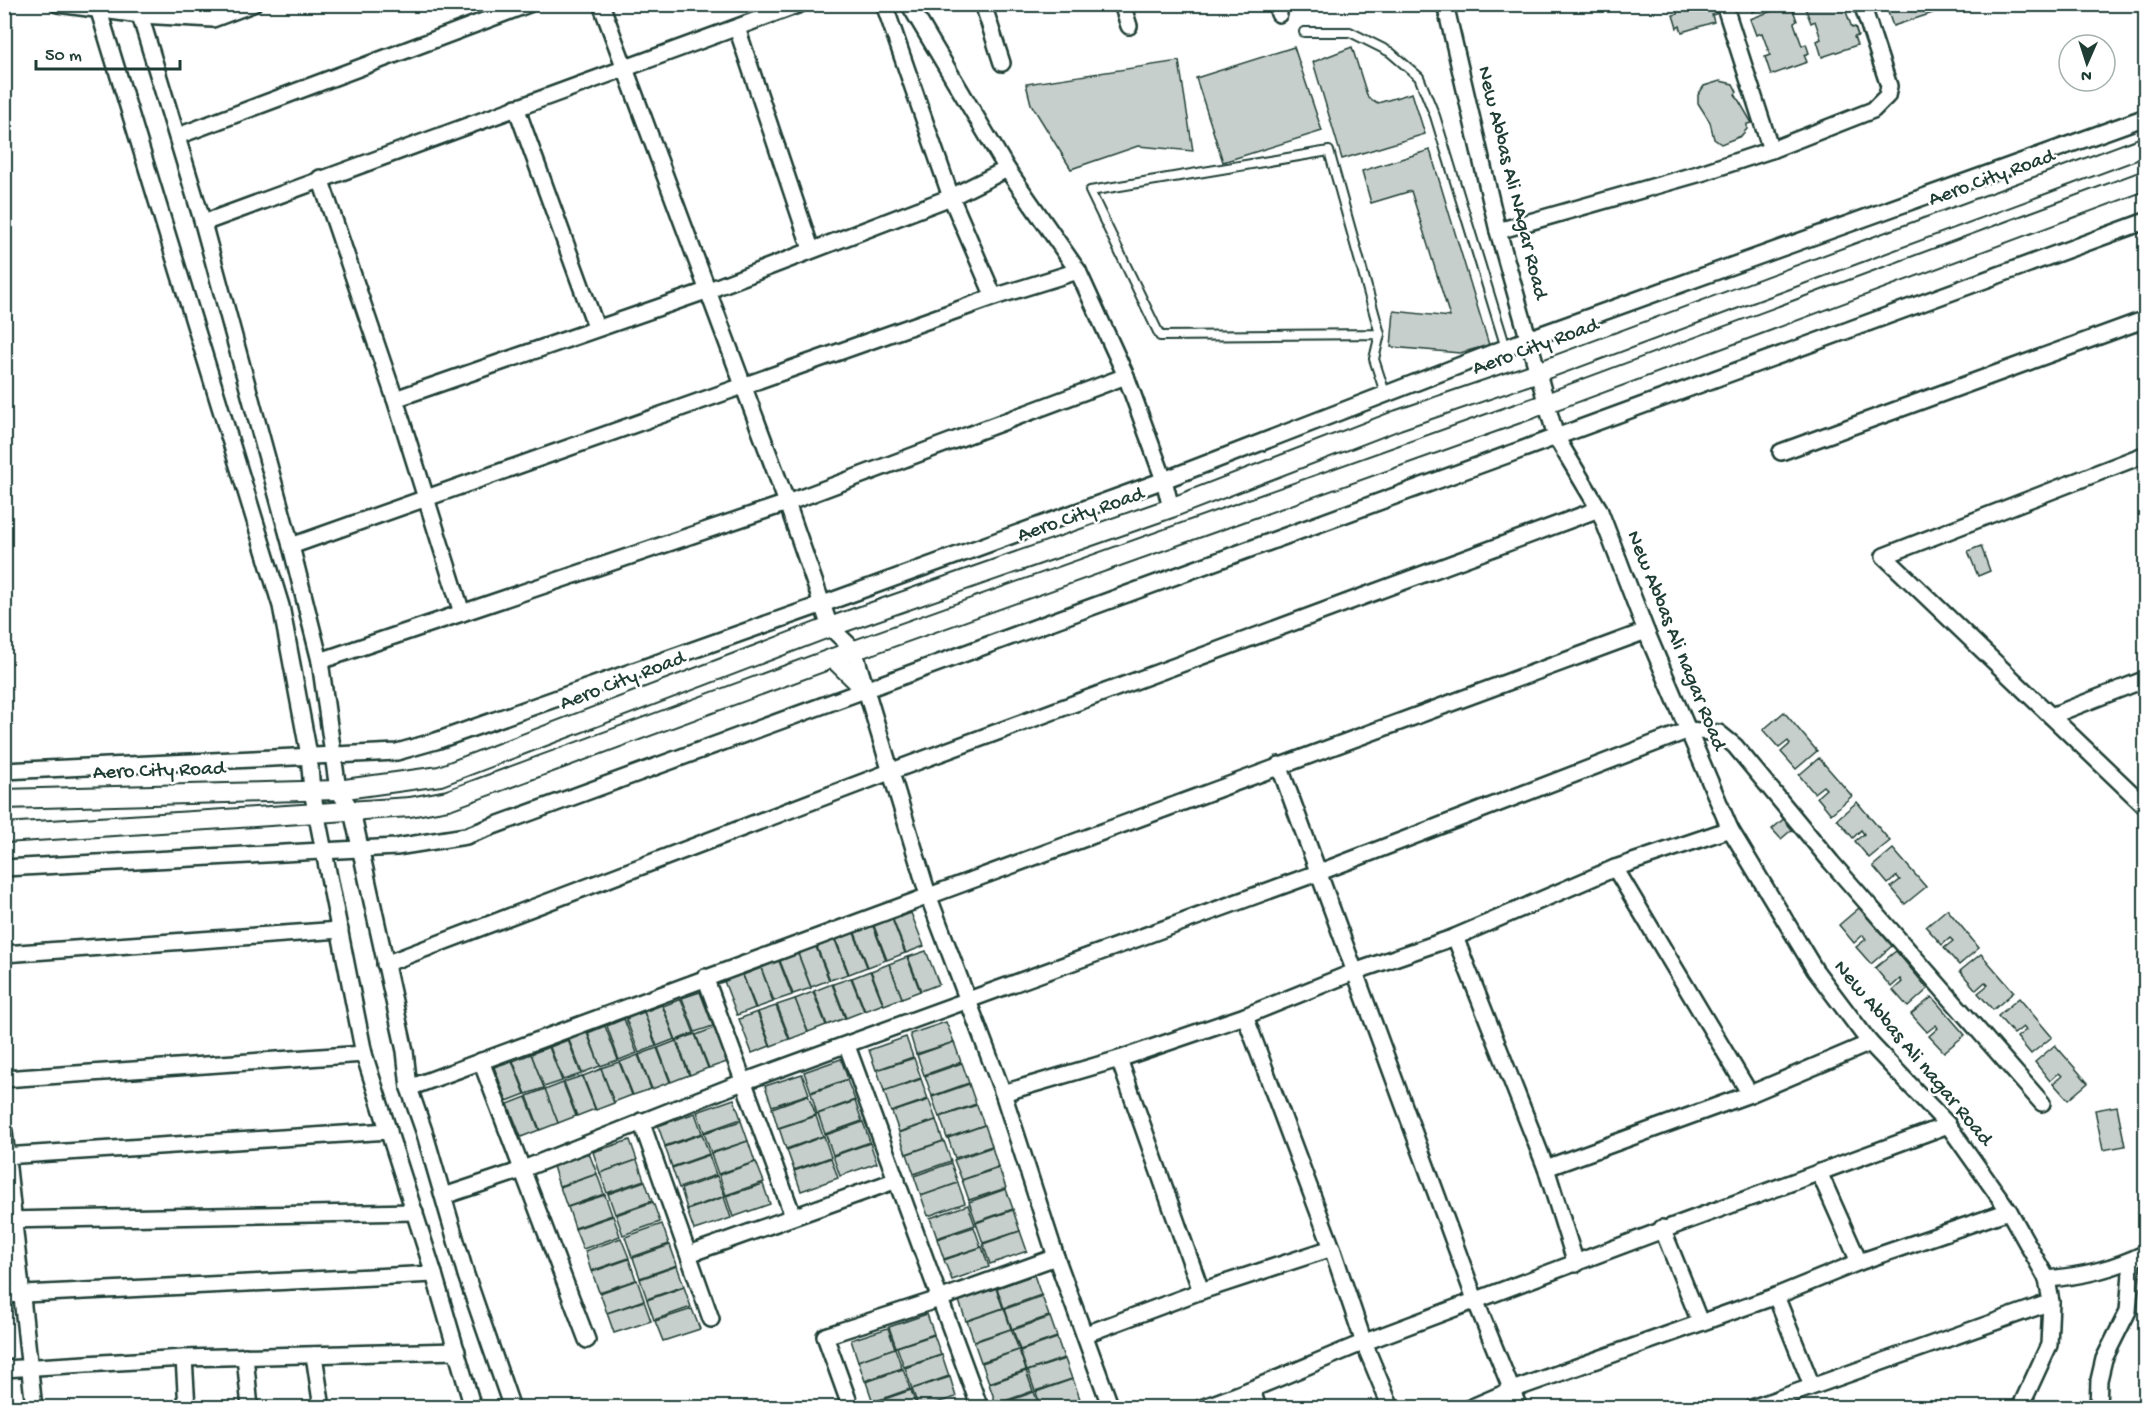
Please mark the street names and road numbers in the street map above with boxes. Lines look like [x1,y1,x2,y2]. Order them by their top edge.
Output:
street label: New Abbas Ali NAgar Road [1470,64,1552,304]
street label: Aero City Road [1926,144,2060,213]
street label: Aero City Road [1470,313,1604,382]
street label: Aero City Road [1014,482,1149,549]
street label: New Abbas Ali nagar Road [1619,527,1731,756]
street label: Aero City Road [557,646,691,717]
street label: Aero City Road [92,757,227,787]
street label: New Abbas Ali nagar Road [1827,956,1998,1153]

